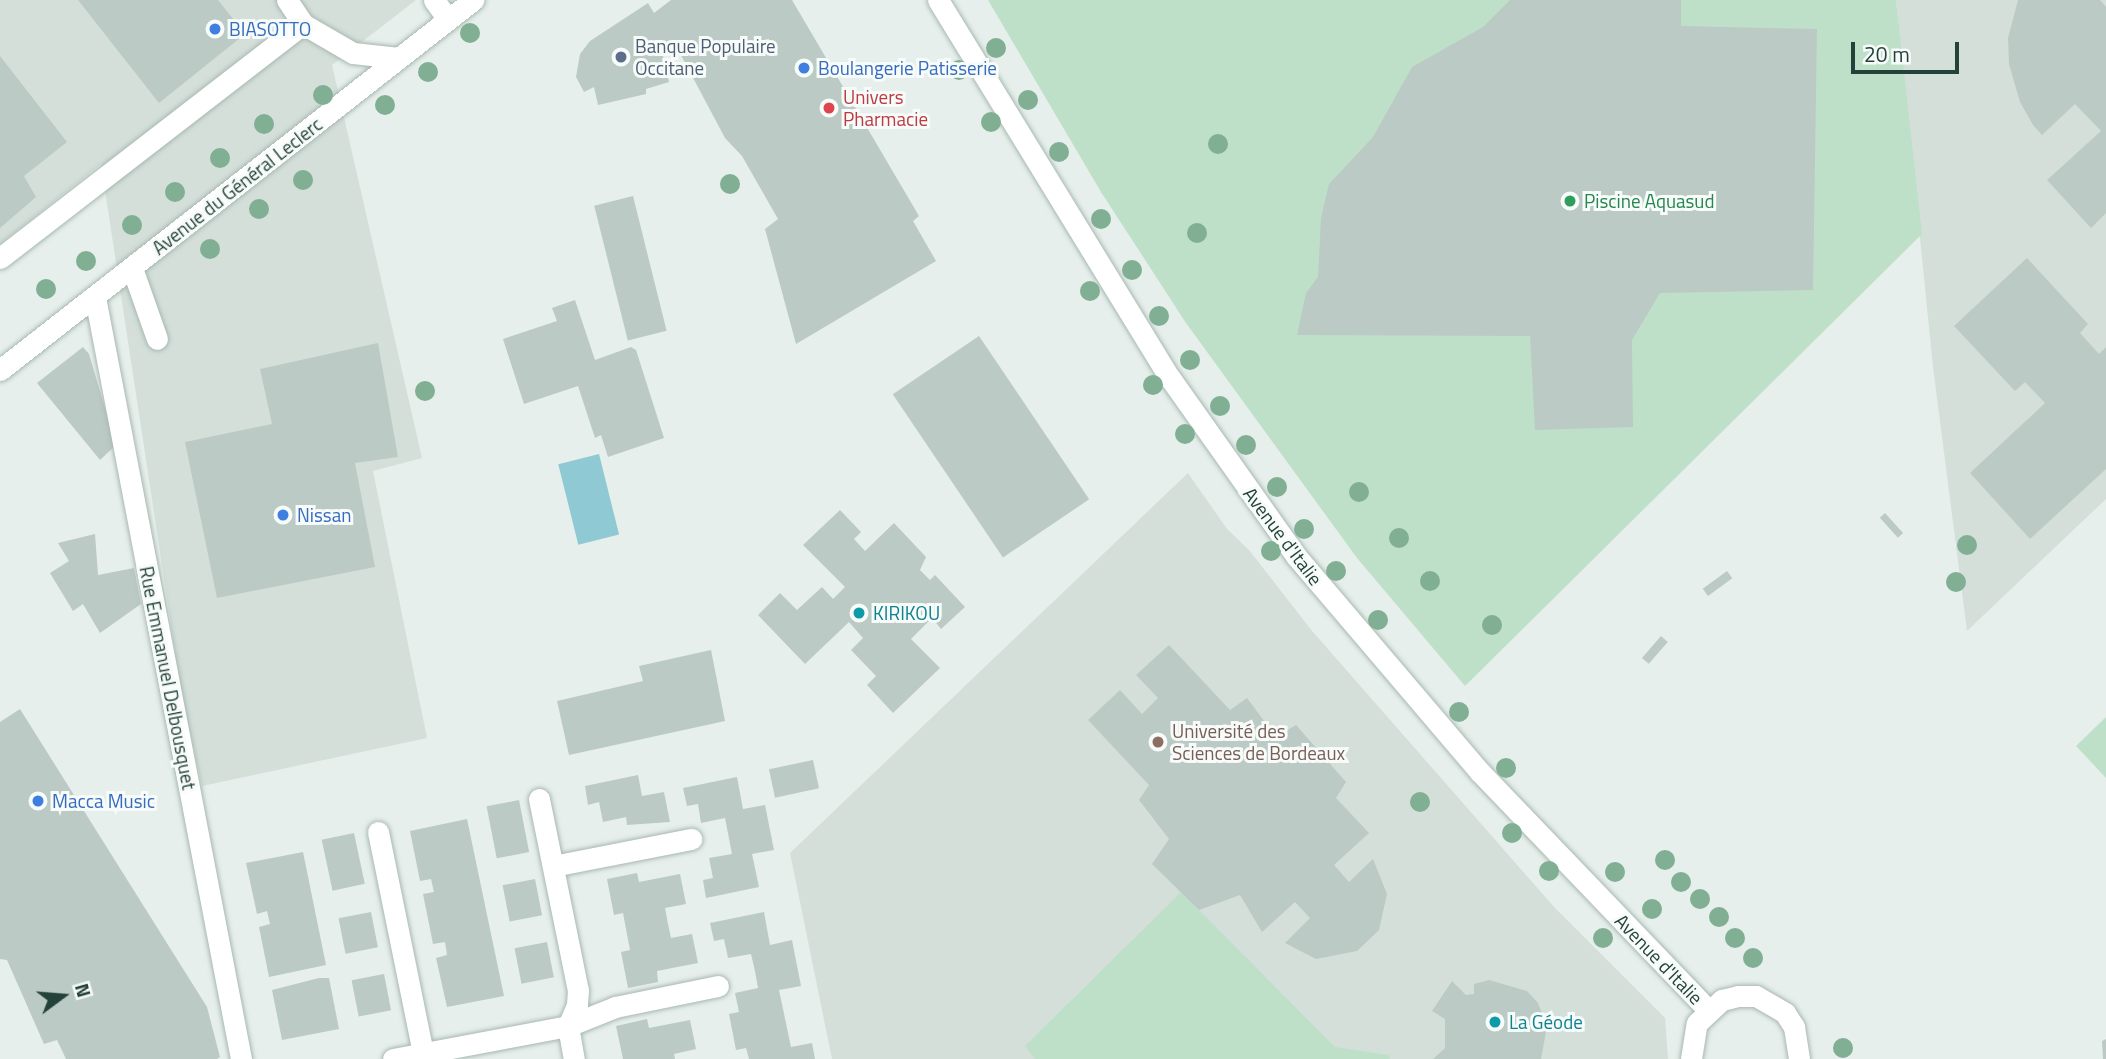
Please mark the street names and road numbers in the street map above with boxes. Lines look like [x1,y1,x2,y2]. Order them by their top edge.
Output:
street label: Avenue du Général Leclerc [148,113,326,259]
street label: Avenue d'Italie [1239,483,1327,589]
street label: Rue Emmanuel Delbousquet [135,564,201,792]
street label: Avenue d'Italie [1610,909,1708,1009]

